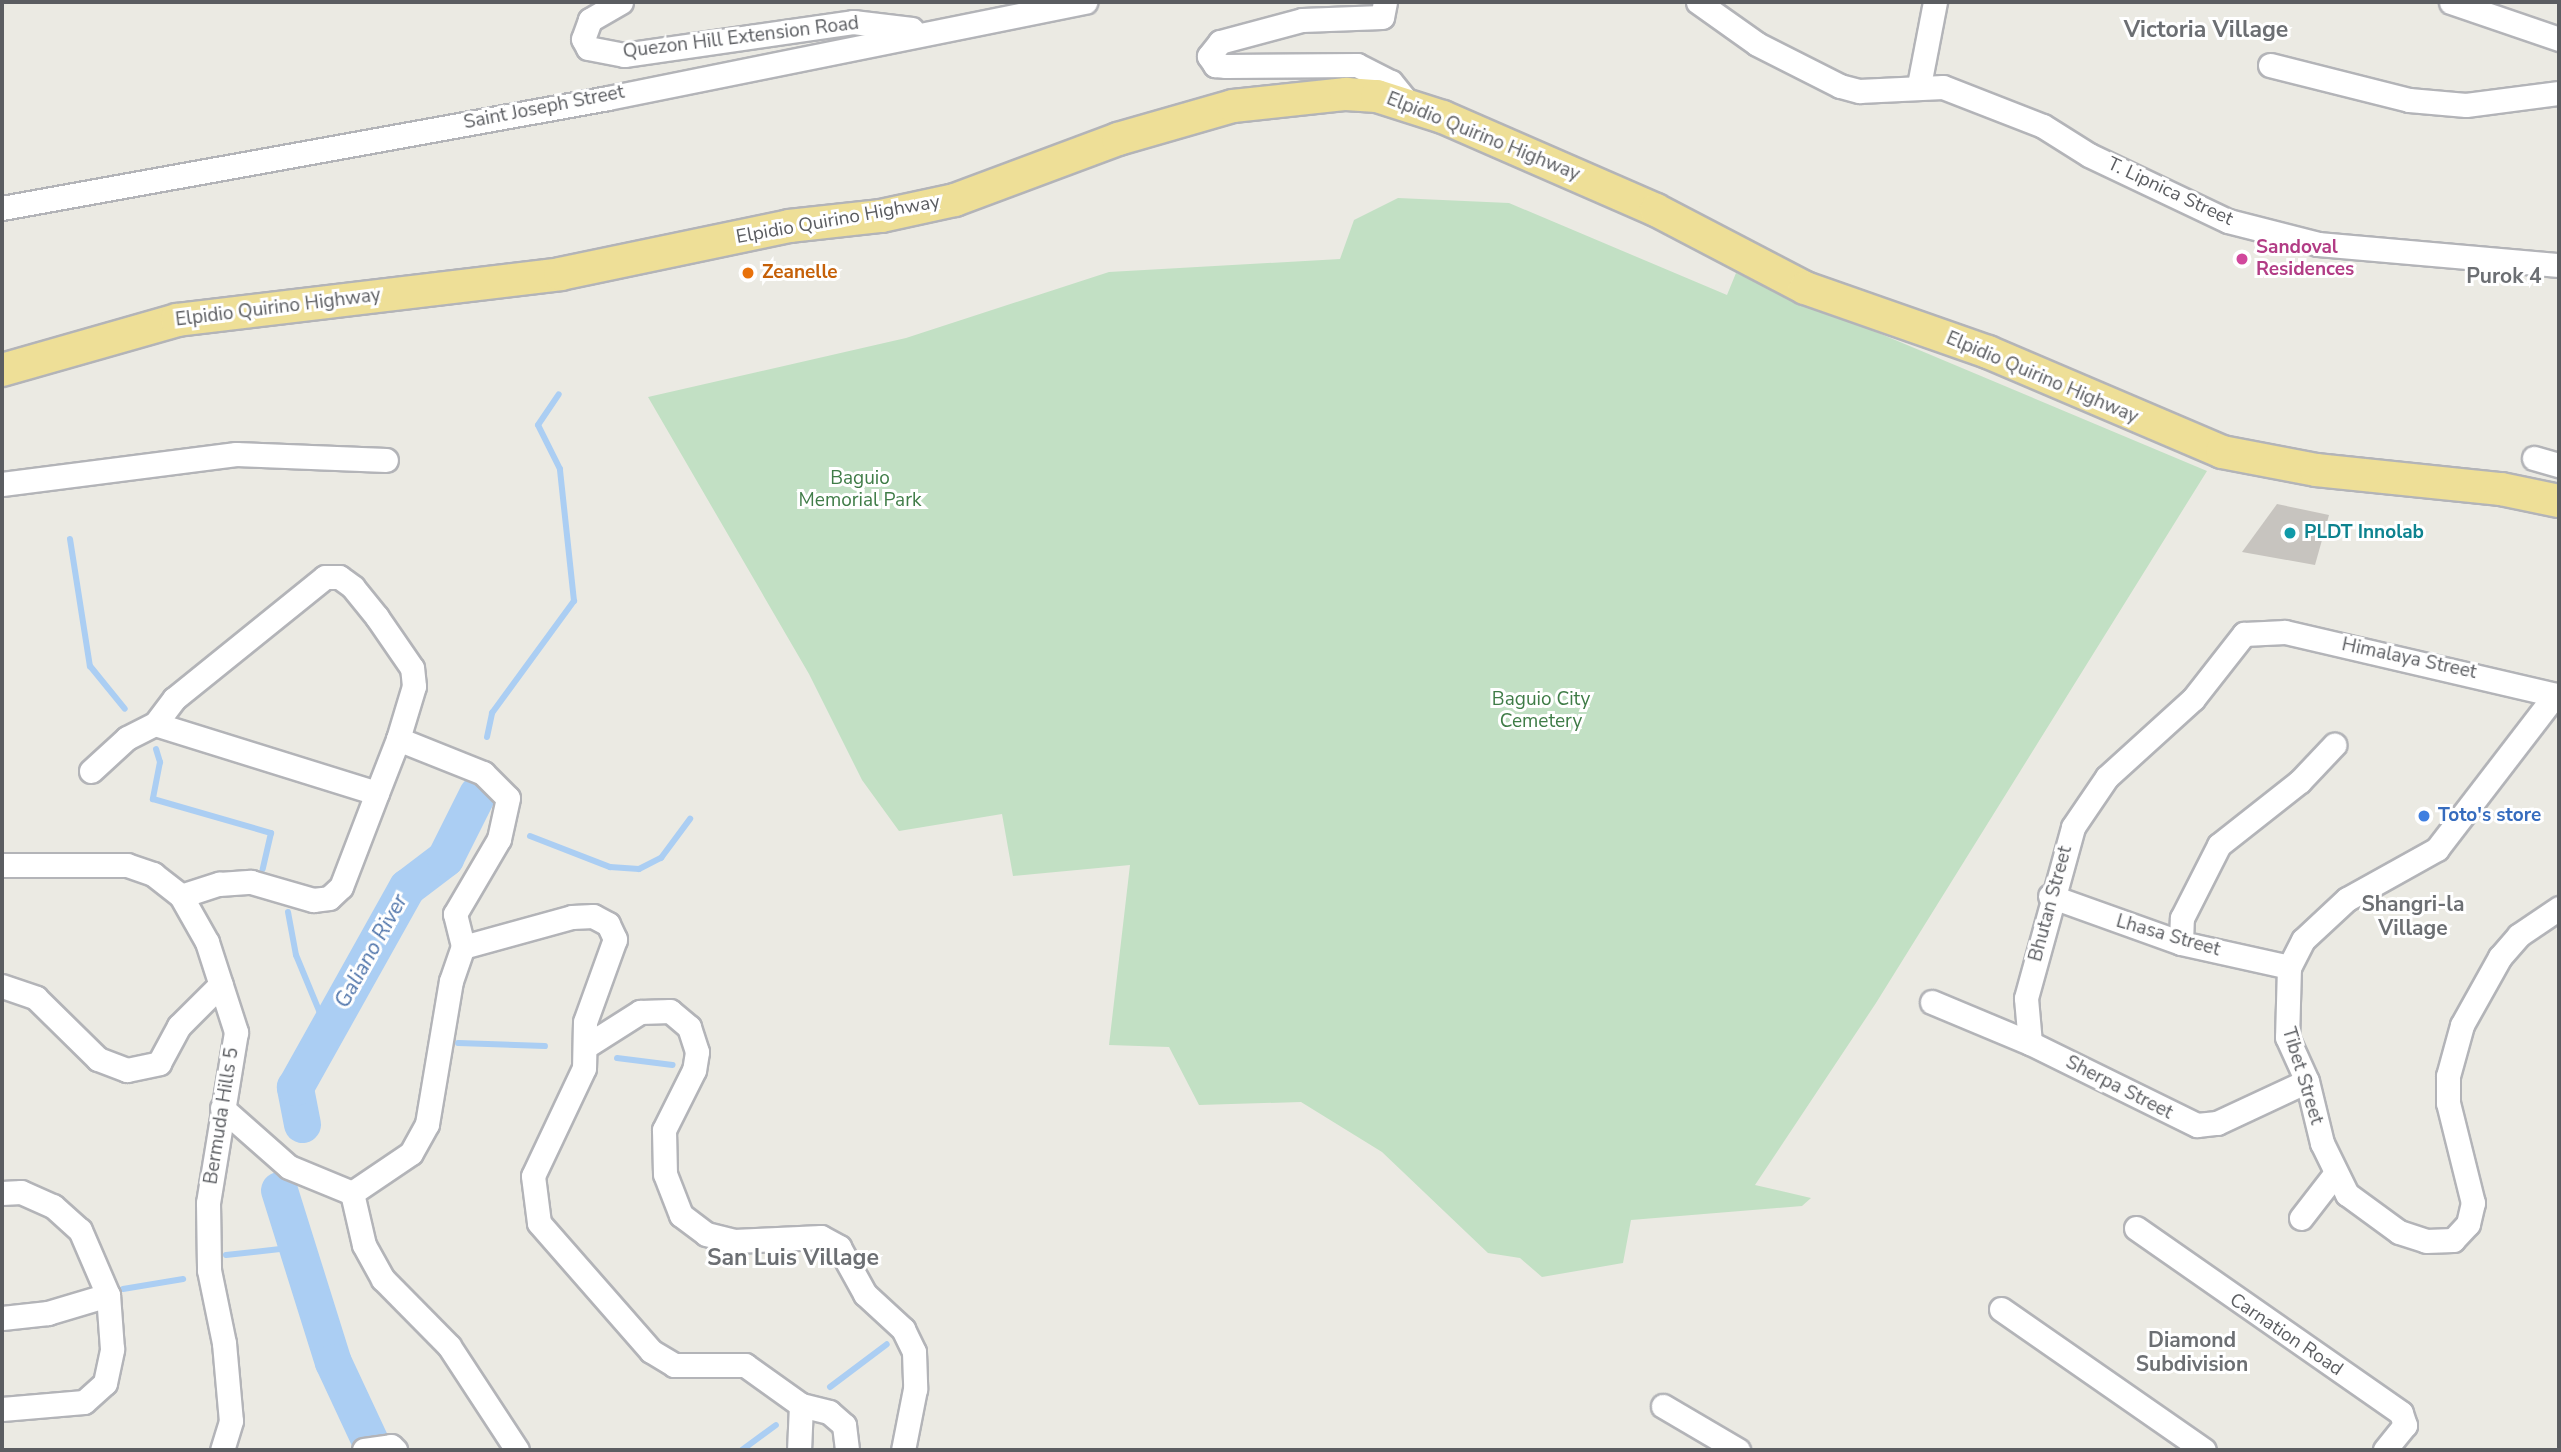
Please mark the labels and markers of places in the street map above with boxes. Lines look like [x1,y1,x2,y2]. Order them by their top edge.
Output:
place label: Sandoval Residences [2256,237,2354,281]
marker: Sandoval Residences [2234,251,2250,267]
place label: Zeanelle [762,262,838,284]
marker: Zeanelle [740,265,756,281]
place label: PLDT Innolab [2304,522,2424,544]
marker: PLDT Innolab [2282,525,2298,541]
place label: Toto's store [2438,805,2541,827]
marker: Toto's store [2416,808,2432,824]

